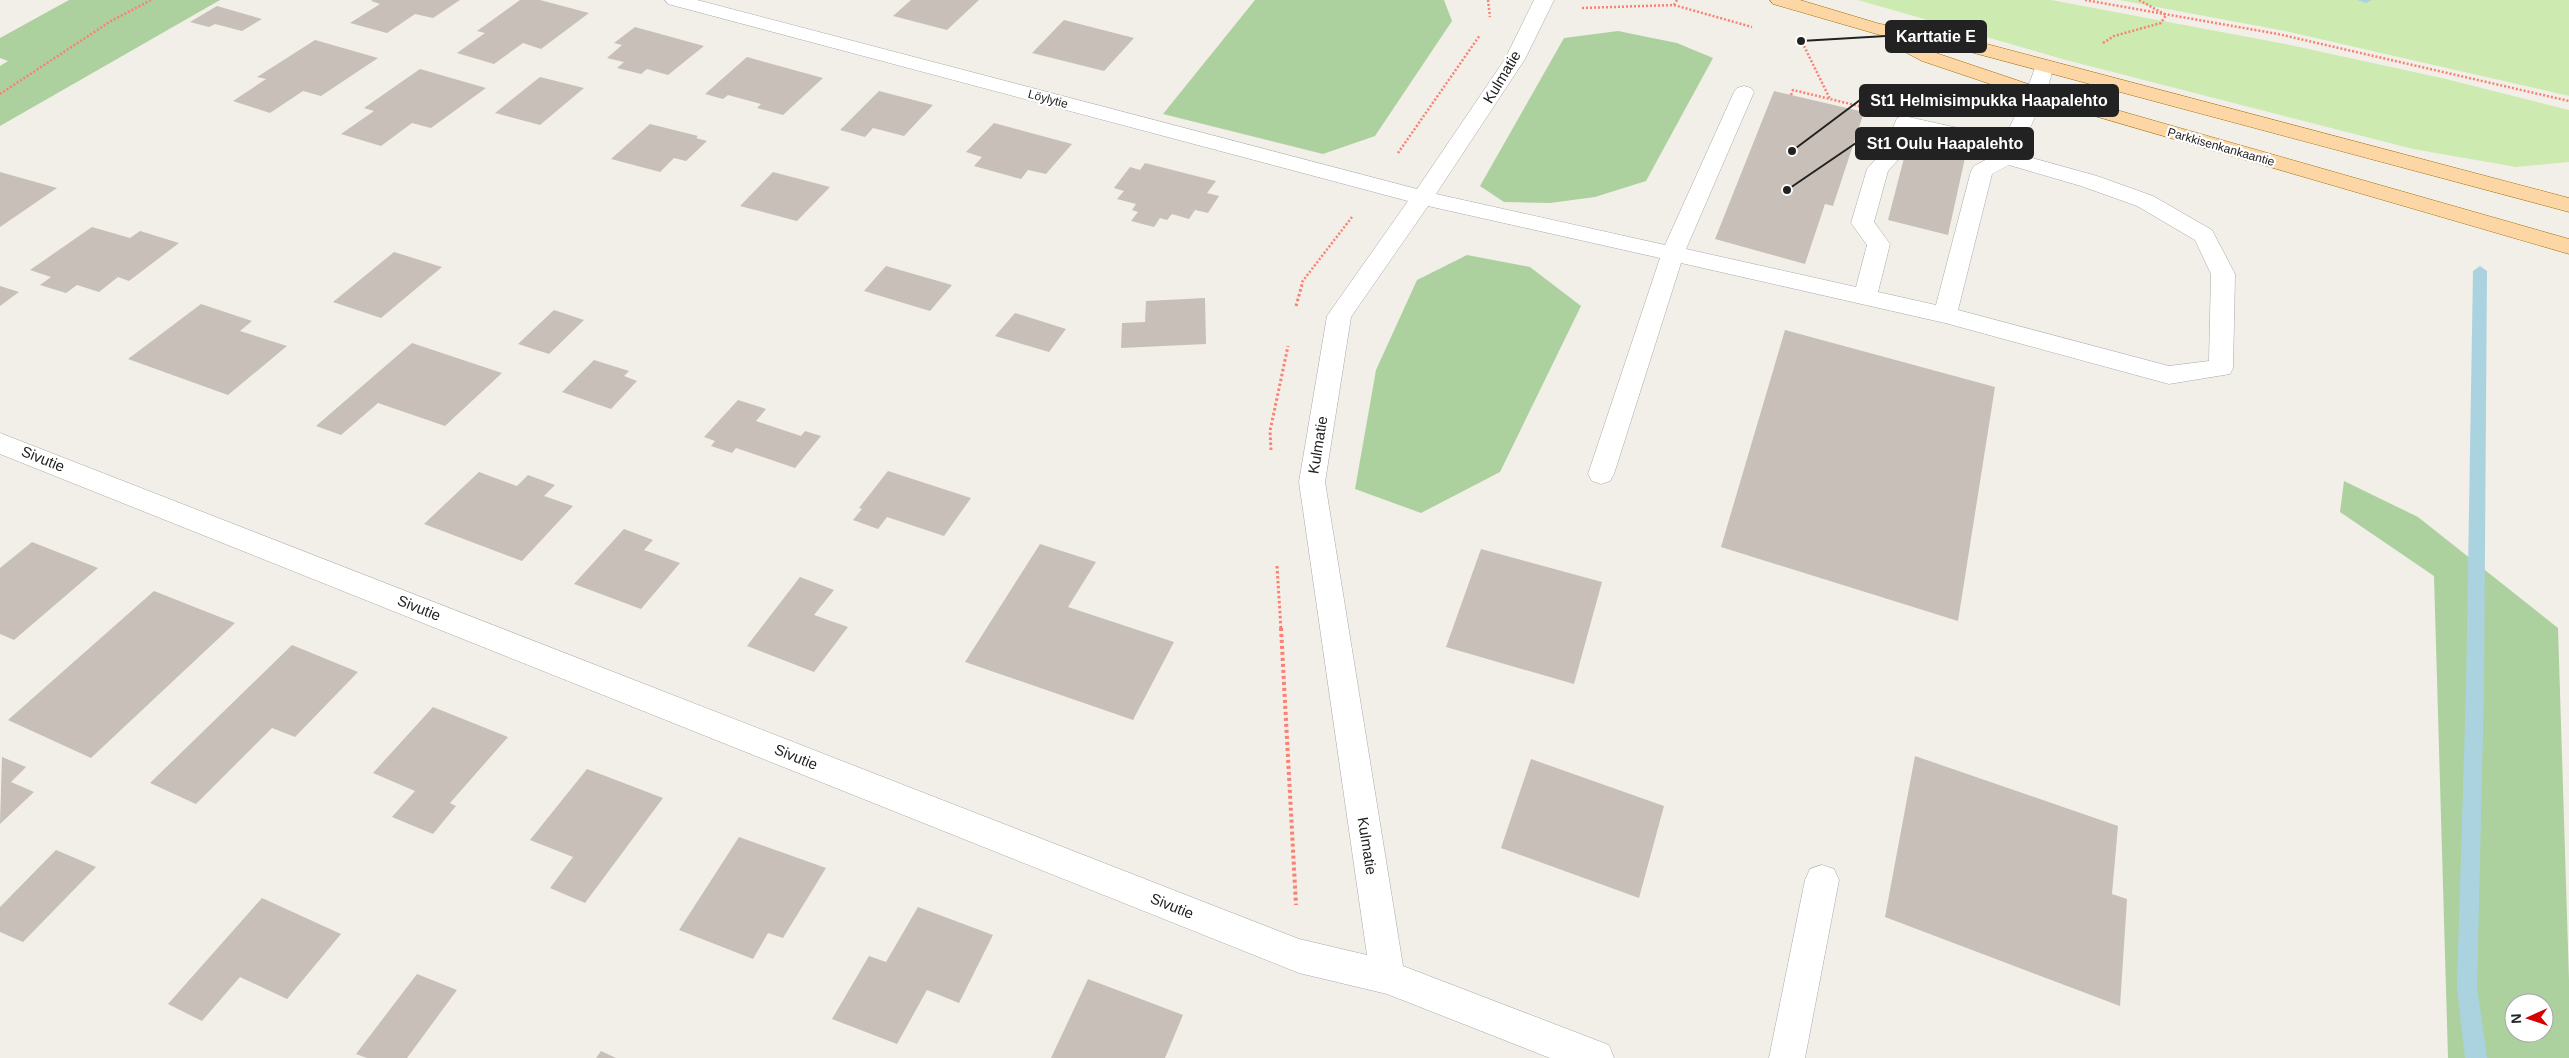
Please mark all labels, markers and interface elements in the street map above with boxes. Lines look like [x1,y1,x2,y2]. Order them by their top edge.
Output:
callout: Karttatie E [1886,21,1986,52]
text: Karttatie E [1896,28,1976,45]
street label: Kulmatie [1479,47,1524,106]
callout: St1 Helmisimpukka Haapalehto [1860,85,2118,116]
street label: Löylytie [1027,87,1070,111]
text: St1 Helmisimpukka Haapalehto [1870,92,2108,109]
street label: Parkkisenkankaantie [2166,125,2276,169]
callout: St1 Oulu Haapalehto [1856,128,2033,159]
text: St1 Oulu Haapalehto [1867,135,2023,152]
street label: Kulmatie [1305,415,1330,475]
street label: Sivutie [19,442,67,475]
street label: Sivutie [395,591,443,624]
street label: Sivutie [772,740,820,773]
street label: Kulmatie [1355,816,1380,876]
street label: Sivutie [1148,889,1196,922]
north arrow [2504,993,2554,1043]
text: N [2508,1013,2524,1024]

